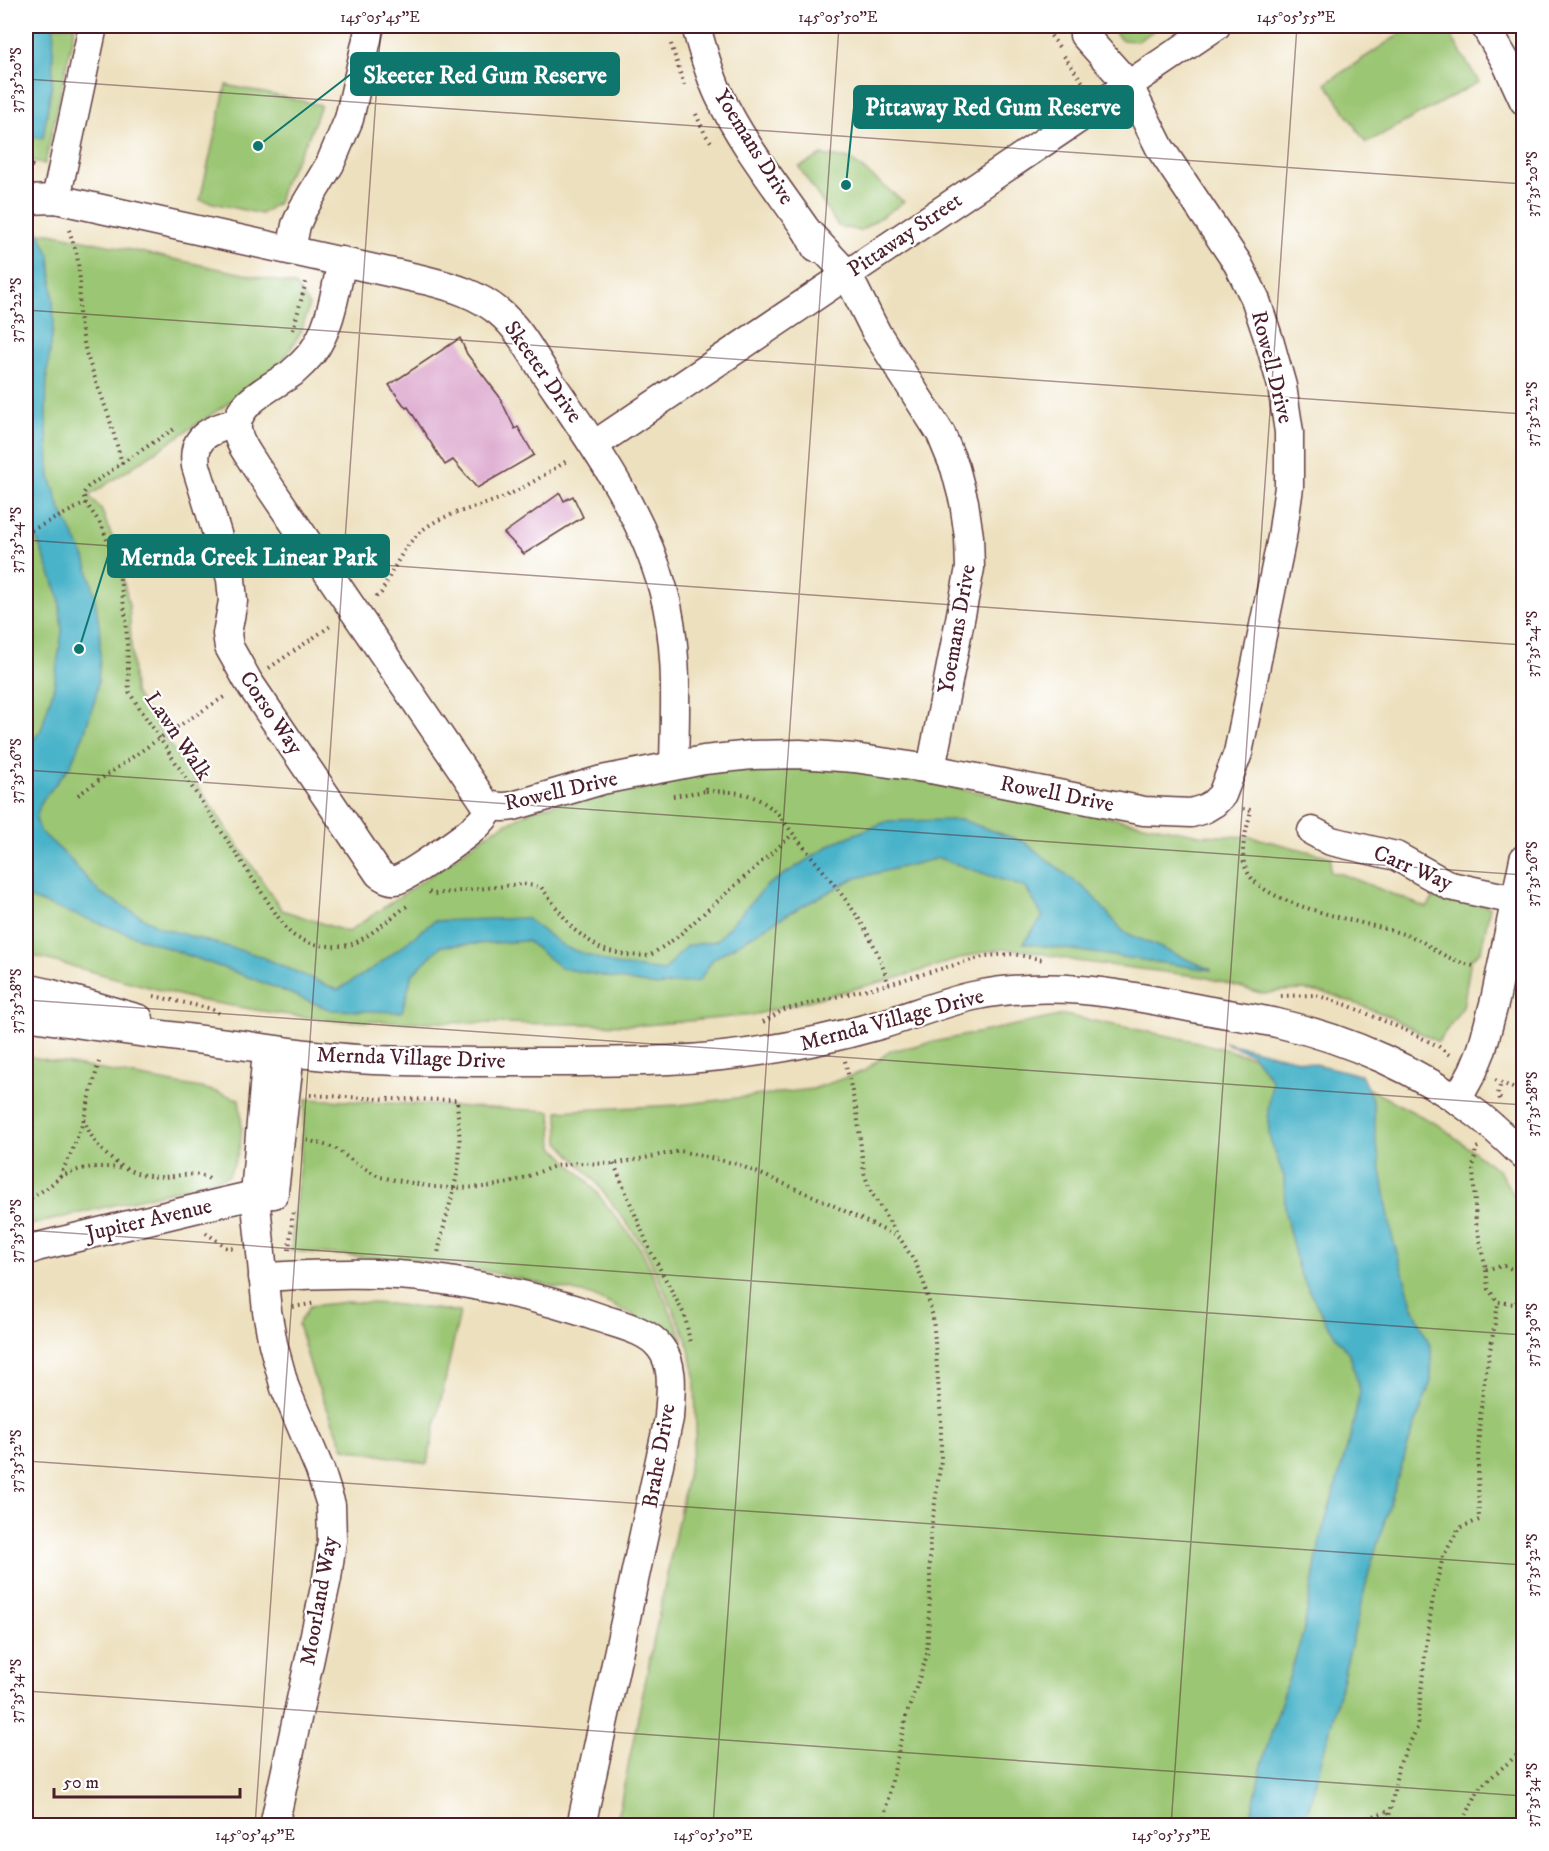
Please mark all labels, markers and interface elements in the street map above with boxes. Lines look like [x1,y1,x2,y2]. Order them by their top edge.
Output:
text: 145°05'45"E [340,8,420,27]
text: 145°05'50"E [798,8,878,27]
text: 145°05'55"E [1257,8,1336,27]
text: 37°35'20"S [7,47,26,113]
callout: Skeeter Red Gum Reserve [351,53,619,95]
text: Skeeter Red Gum Reserve [363,61,607,91]
street label: Yoemans Drive [708,84,800,210]
callout: Pittaway Red Gum Reserve [854,86,1133,128]
text: Pittaway Red Gum Reserve [865,93,1121,123]
text: 37°35'20"S [1523,151,1542,217]
street label: Pittaway Street [843,187,967,283]
text: 37°35'22"S [7,277,26,343]
street label: Rowell Drive [1245,308,1299,426]
street label: Skeeter Drive [498,316,588,428]
text: 37°35'22"S [1523,381,1542,447]
text: 37°35'24"S [7,507,26,573]
callout: Mernda Creek Linear Park [108,535,389,577]
text: Mernda Creek Linear Park [121,543,379,573]
street label: Yoemans Drive [932,562,982,696]
text: 37°35'24"S [1523,611,1542,677]
street label: Corso Way [233,666,309,760]
street label: Lawn Walk [139,687,218,786]
text: 37°35'26"S [7,738,26,804]
street label: Rowell Drive [502,765,620,817]
street label: Rowell Drive [998,770,1116,818]
street label: Carr Way [1369,839,1457,897]
text: 37°35'26"S [1523,841,1542,907]
text: 37°35'28"S [7,968,26,1034]
street label: Mernda Village Drive [797,982,987,1058]
street label: Mernda Village Drive [316,1041,506,1075]
text: 37°35'28"S [1523,1071,1542,1137]
street label: Jupiter Avenue [82,1192,214,1248]
text: 37°35'30"S [7,1199,26,1263]
text: 37°35'30"S [1523,1303,1542,1367]
street label: Brahe Drive [637,1402,681,1510]
text: 37°35'32"S [7,1429,26,1493]
text: 37°35'32"S [1523,1533,1542,1597]
street label: Moorland Way [294,1534,344,1668]
text: 37°35'34"S [7,1659,26,1723]
scale bar [54,1761,240,1799]
text: 37°35'34"S [1523,1763,1542,1827]
text: 50 m [63,1772,99,1794]
text: 145°05'45"E [215,1826,295,1845]
text: 145°05'50"E [673,1826,753,1845]
text: 145°05'55"E [1132,1826,1211,1845]

